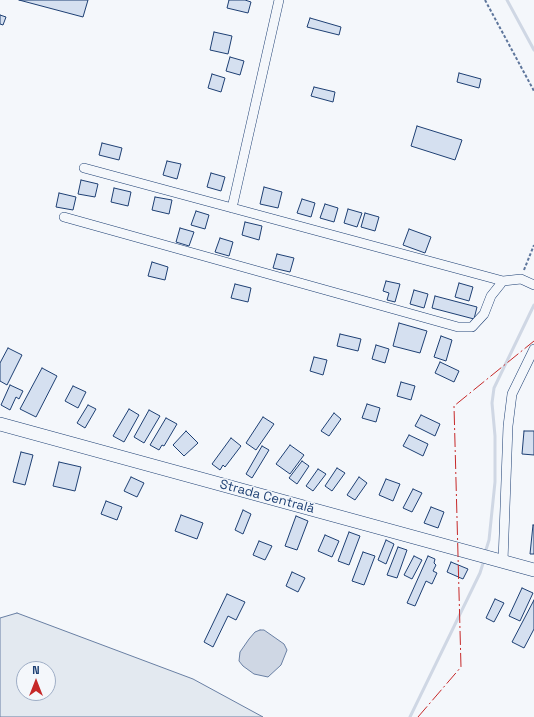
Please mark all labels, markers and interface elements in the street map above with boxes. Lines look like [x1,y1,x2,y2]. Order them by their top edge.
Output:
street label: Strada Centrală [218,477,316,517]
north arrow [16,661,56,701]
text: N [32,663,40,677]

